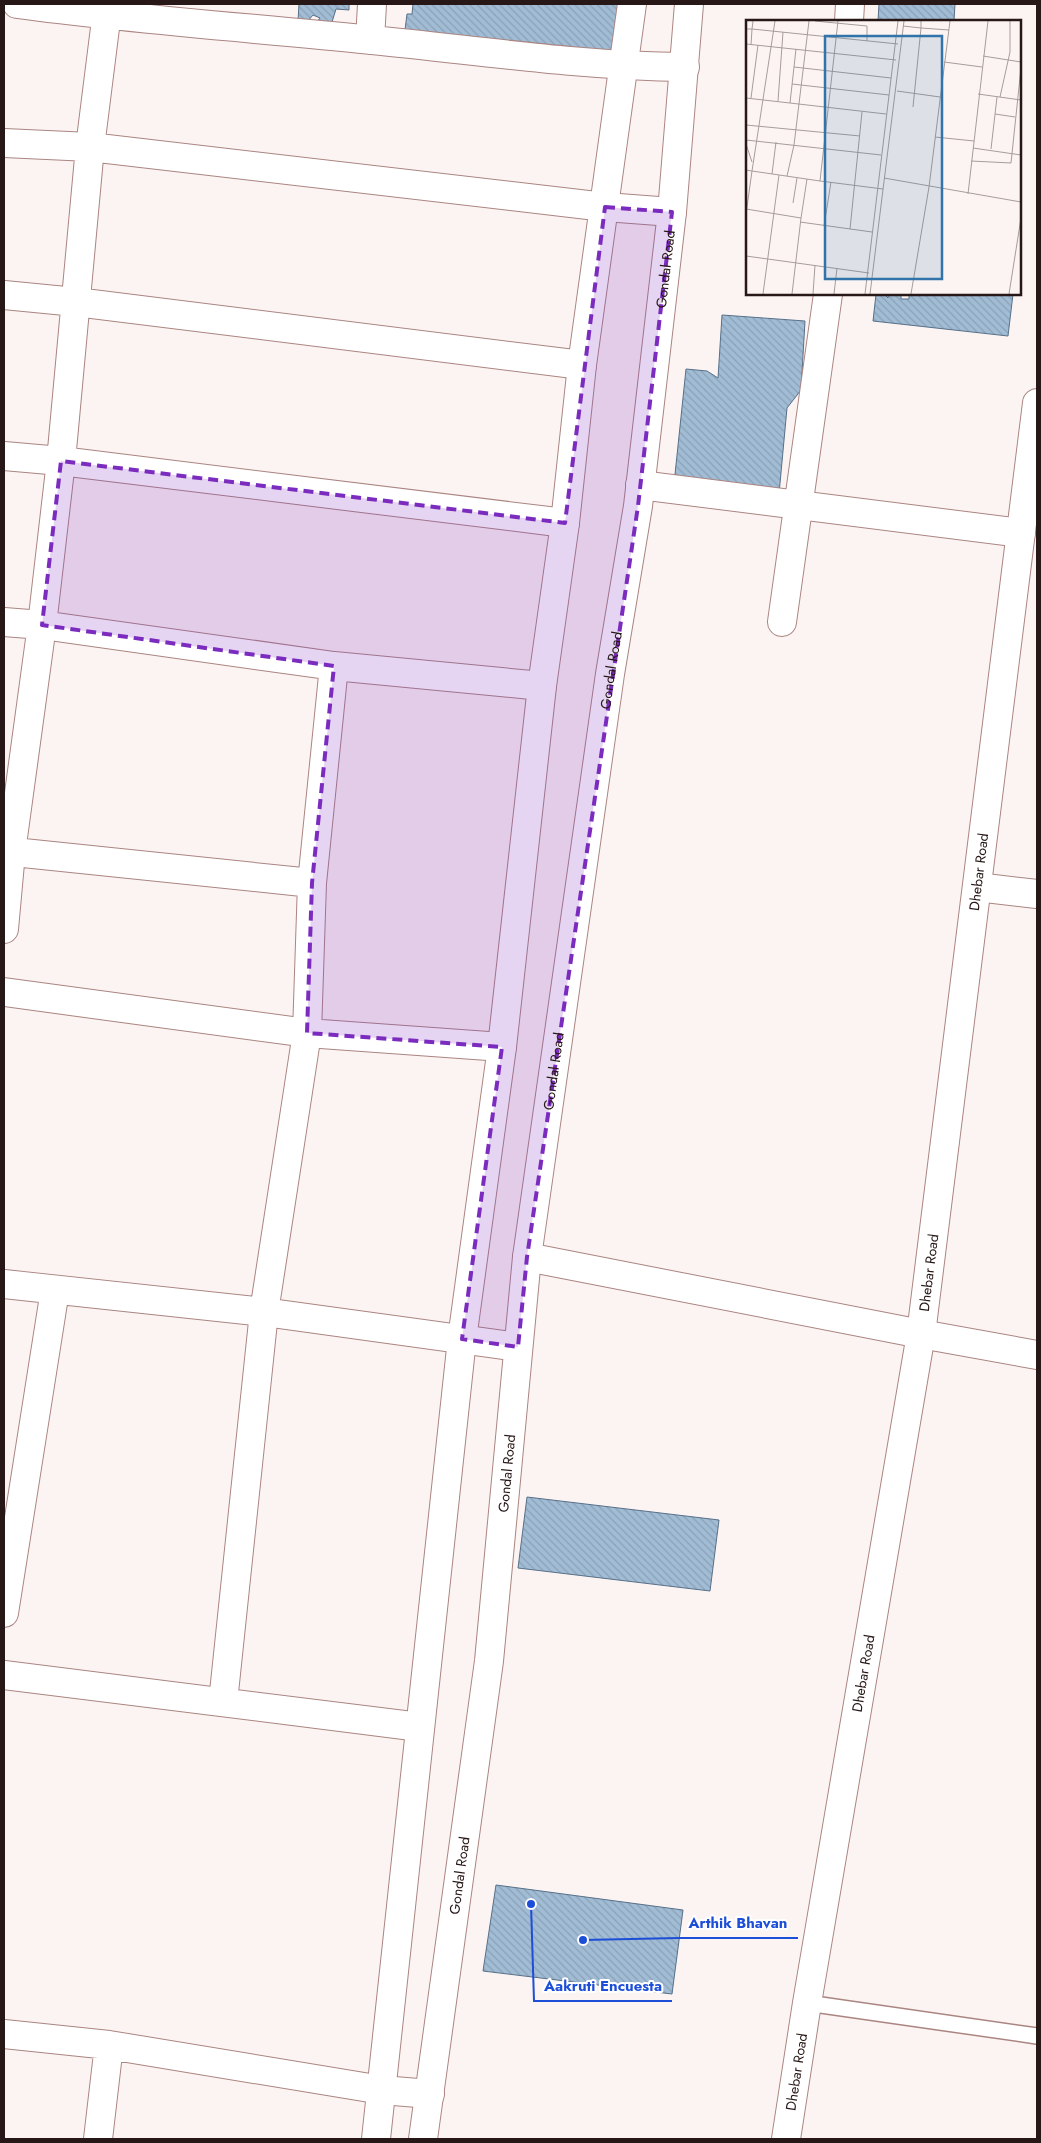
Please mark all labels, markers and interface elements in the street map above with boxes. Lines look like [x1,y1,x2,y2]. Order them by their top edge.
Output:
inset map [746,20,1021,295]
street label: Gondal Road [651,229,680,309]
street label: Gondal Road [595,630,627,710]
street label: Dhebar Road [964,832,993,912]
street label: Gondal Road [538,1031,569,1111]
street label: Dhebar Road [914,1233,943,1313]
street label: Gondal Road [493,1433,520,1513]
street label: Dhebar Road [847,1633,880,1714]
street label: Gondal Road [444,1835,475,1916]
callout: Arthik Bhavan [679,1908,798,1938]
text: Arthik Bhavan [688,1912,787,1934]
callout: Aakruti Encuesta [534,1971,672,2001]
text: Aakruti Encuesta [543,1975,662,1997]
street label: Dhebar Road [781,2032,812,2112]

